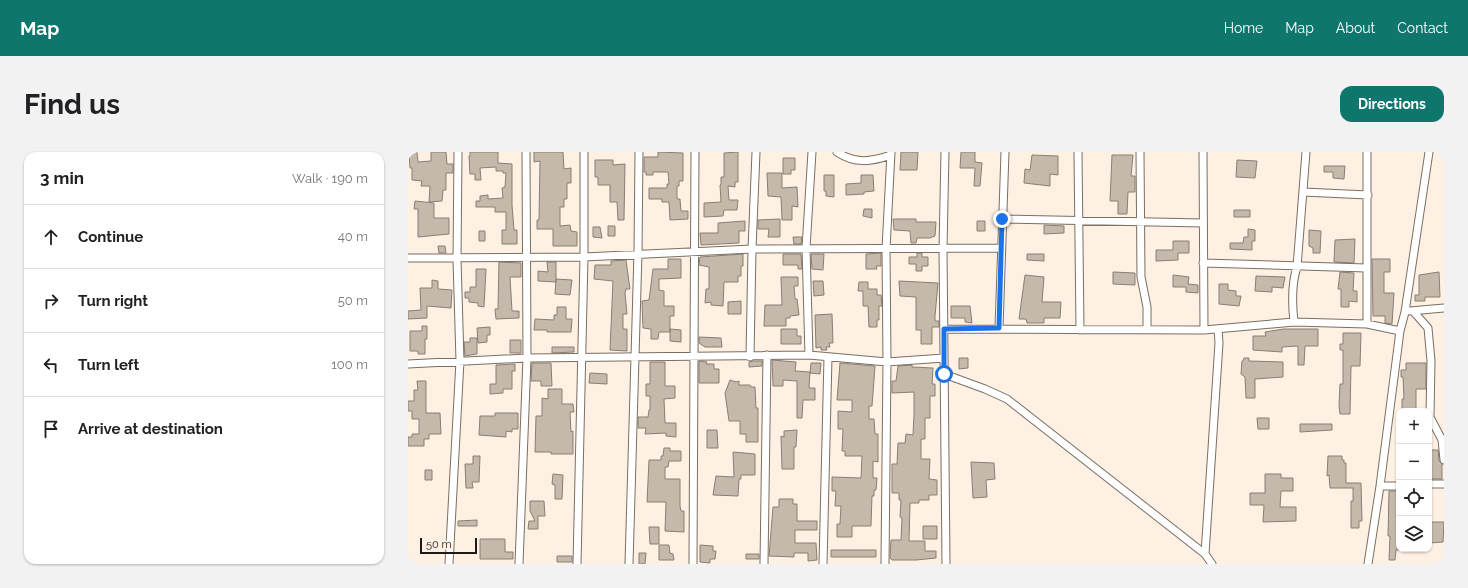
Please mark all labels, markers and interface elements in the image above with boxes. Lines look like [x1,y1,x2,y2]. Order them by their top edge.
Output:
text: Map [20,17,59,39]
text: Home [1224,20,1263,36]
text: Map [1285,20,1314,36]
text: About [1336,20,1375,36]
text: Contact [1397,20,1448,36]
button: Directions [1340,86,1444,122]
text: Find us [24,88,120,121]
text: 3 min [40,168,84,188]
text: Walk · 190 m [292,171,368,186]
route end [993,210,1011,228]
icon: ahead [40,226,62,248]
text: Continue [78,228,143,246]
text: 40 m [338,229,368,244]
icon: right [40,290,62,312]
text: Turn right [78,292,148,310]
text: 50 m [338,293,368,308]
icon: left [40,354,62,376]
text: Turn left [78,356,139,374]
text: 100 m [331,357,368,372]
route start [935,365,953,383]
map controls [1396,408,1432,552]
button: + [1396,408,1432,444]
icon: arrive [40,418,62,440]
text: Arrive at destination [78,420,223,438]
button: − [1396,444,1432,480]
button: locate [1396,480,1432,516]
button: layers [1396,516,1432,552]
scale bar [420,536,477,555]
text: 50 m [426,538,452,551]

